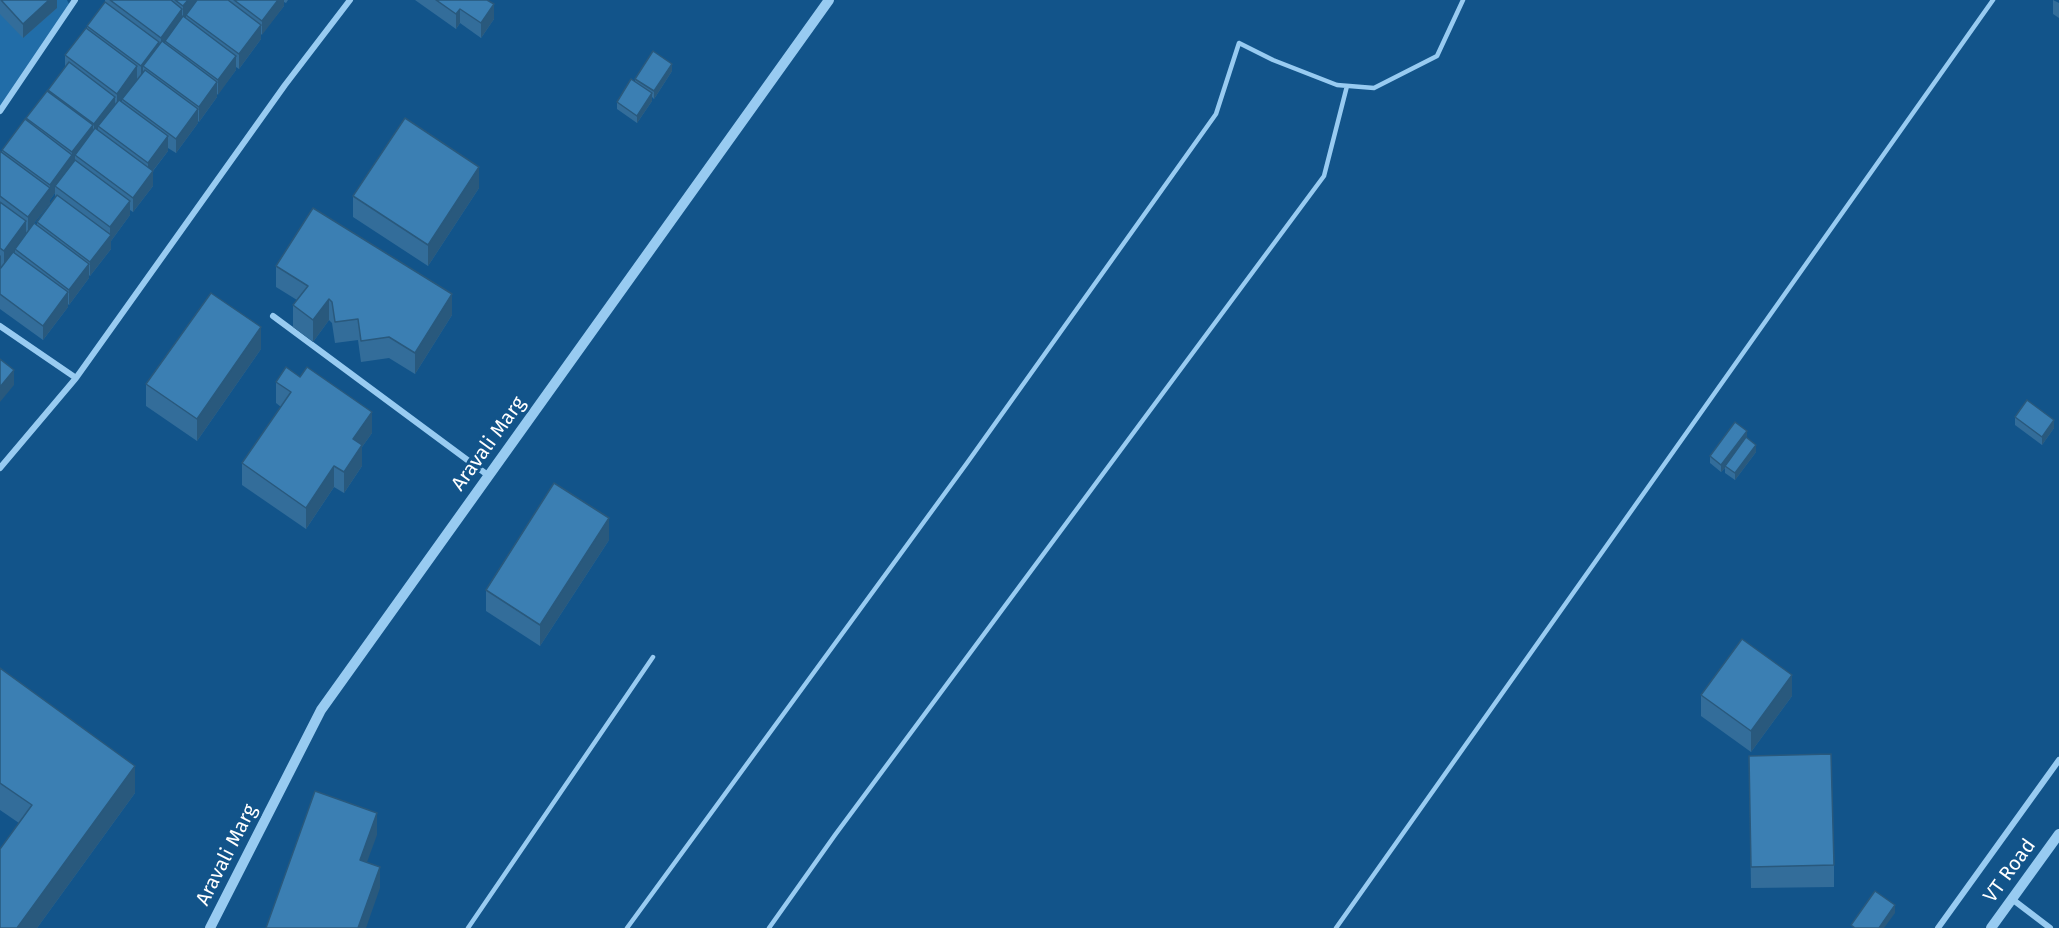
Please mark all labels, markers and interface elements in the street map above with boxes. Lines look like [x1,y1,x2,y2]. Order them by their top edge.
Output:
street label: Aravali Marg [447,392,531,496]
street label: Aravali Marg [191,800,263,910]
street label: VT Road [1979,834,2041,908]

